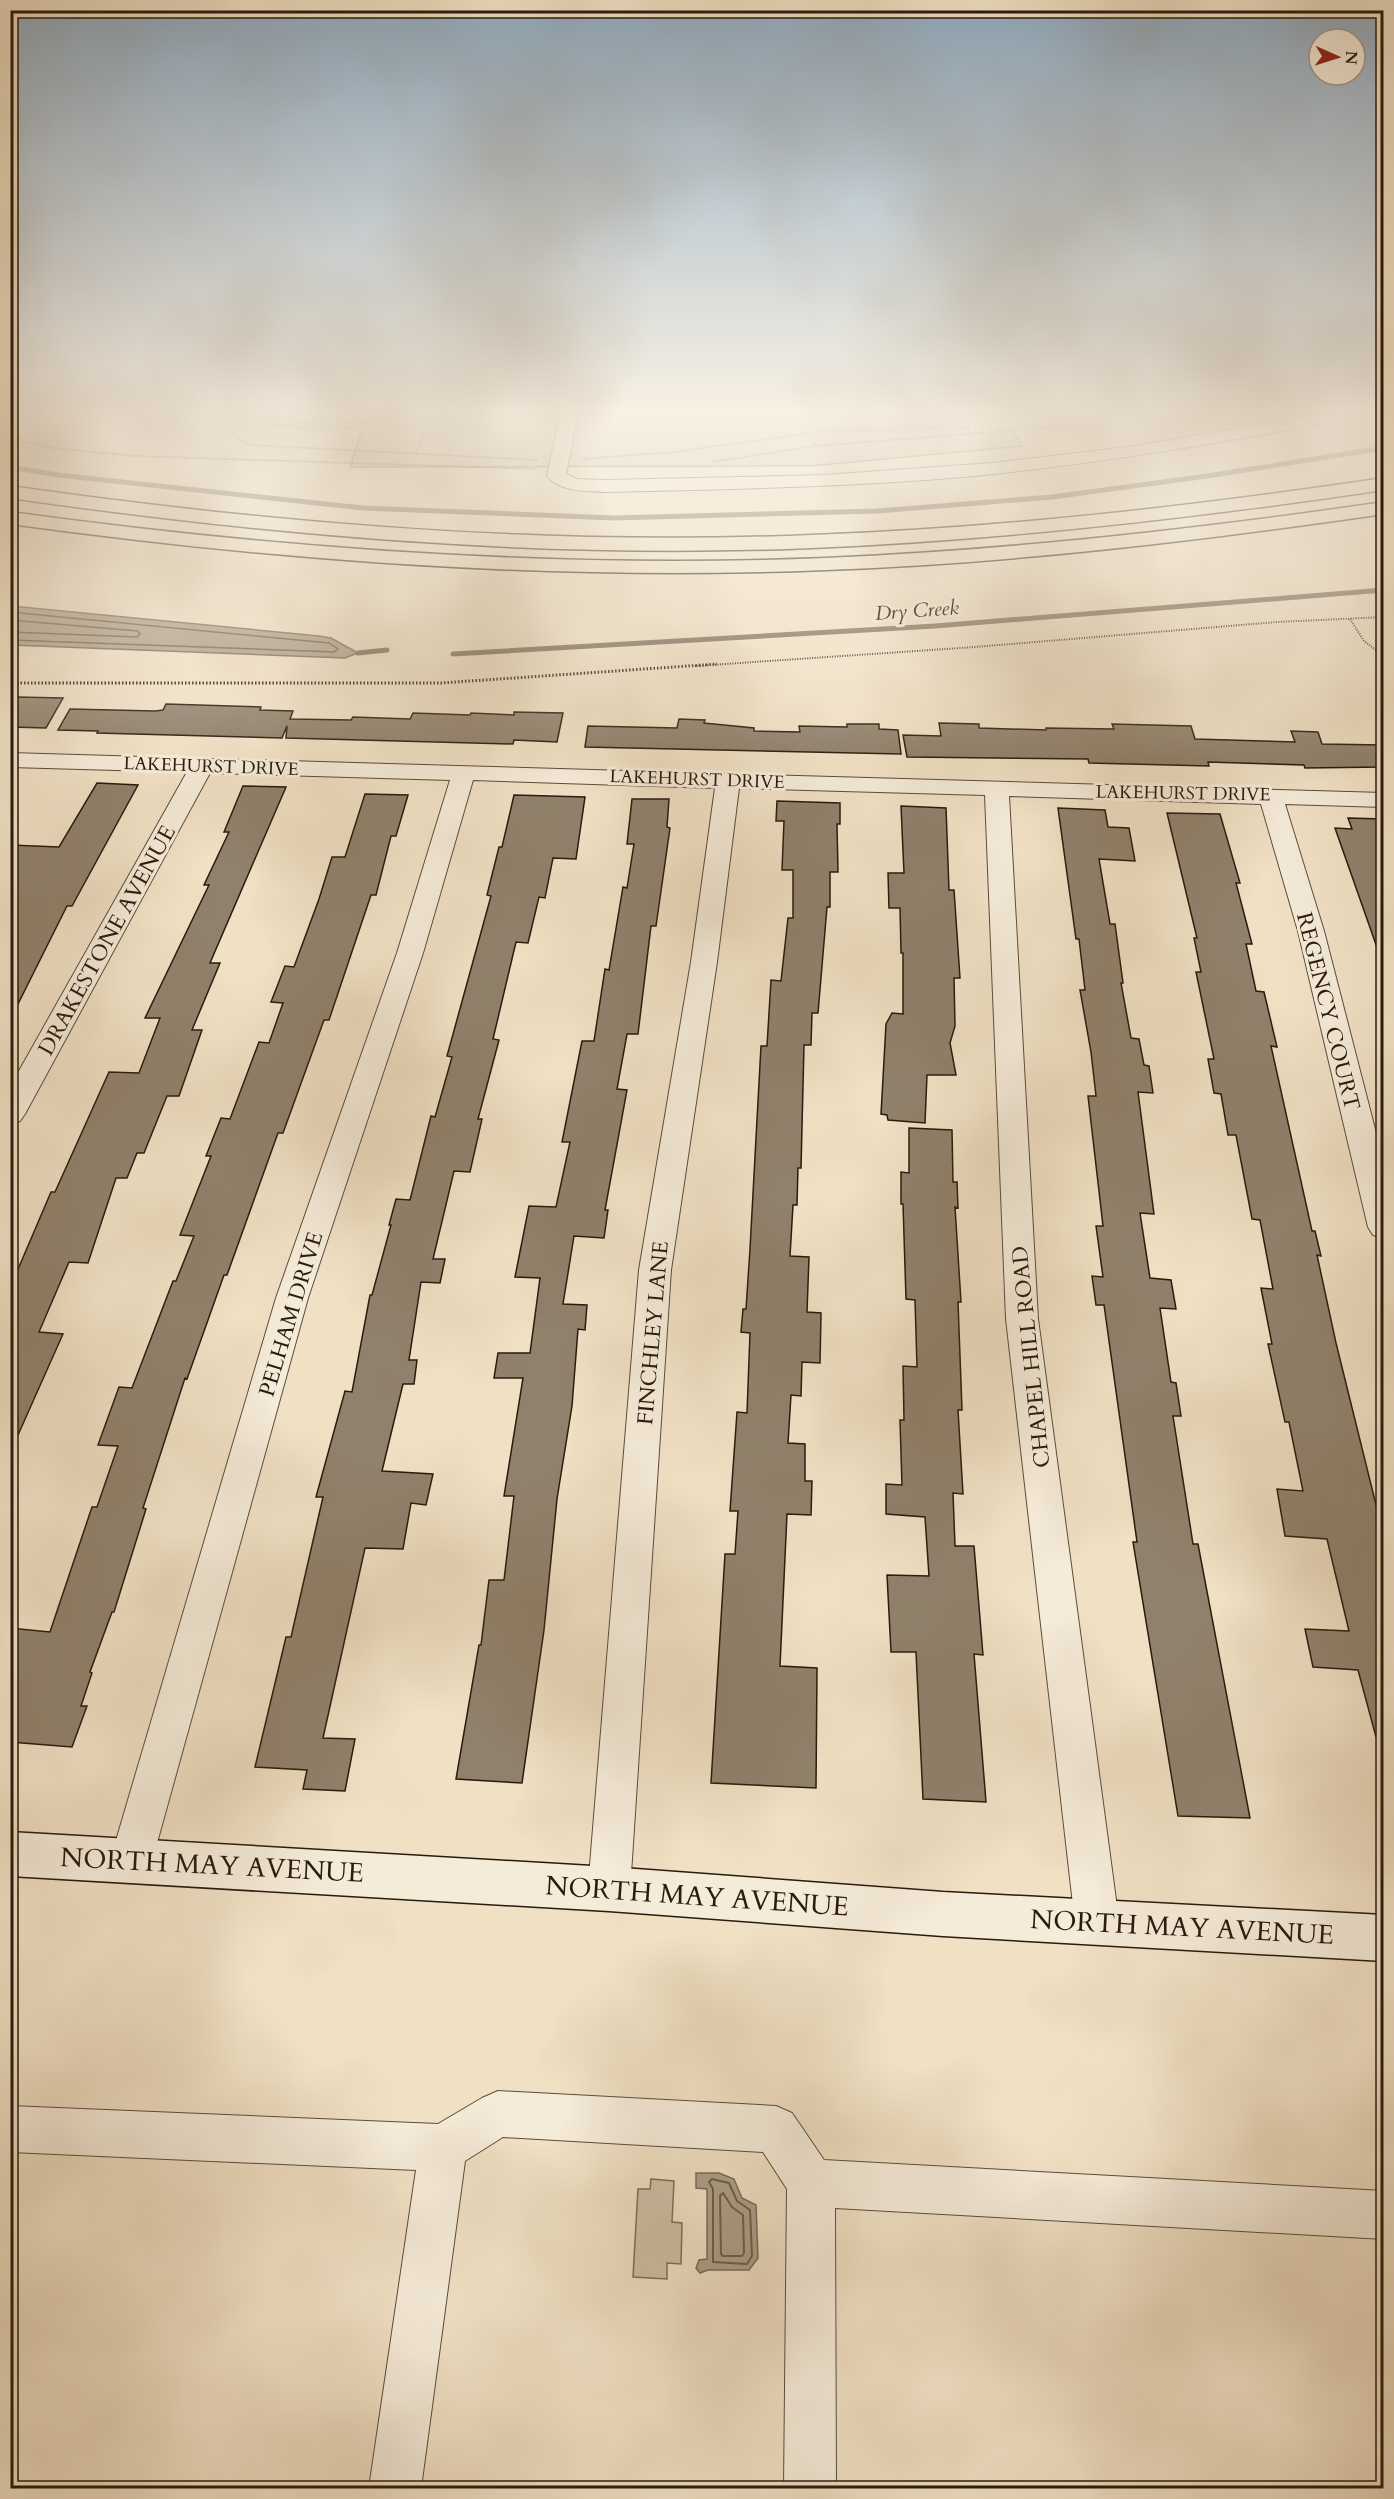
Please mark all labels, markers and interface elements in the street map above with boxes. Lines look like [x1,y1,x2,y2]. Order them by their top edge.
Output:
north arrow [1307,27,1367,87]
text: N [1340,50,1362,65]
water label: Dry Creek [874,594,960,627]
street label: LAKEHURST DRIVE [123,751,299,782]
street label: LAKEHURST DRIVE [609,764,785,795]
street label: LAKEHURST DRIVE [1095,779,1271,808]
street label: DRAKESTONE AVENUE [31,820,183,1061]
street label: REGENCY COURT [1289,909,1367,1113]
street label: PELHAM DRIVE [252,1228,330,1400]
street label: FINCHLEY LANE [630,1240,676,1426]
street label: CHAPEL HILL ROAD [1004,1244,1058,1469]
street label: NORTH MAY AVENUE [59,1839,365,1892]
street label: NORTH MAY AVENUE [544,1867,850,1926]
street label: NORTH MAY AVENUE [1029,1901,1335,1954]

